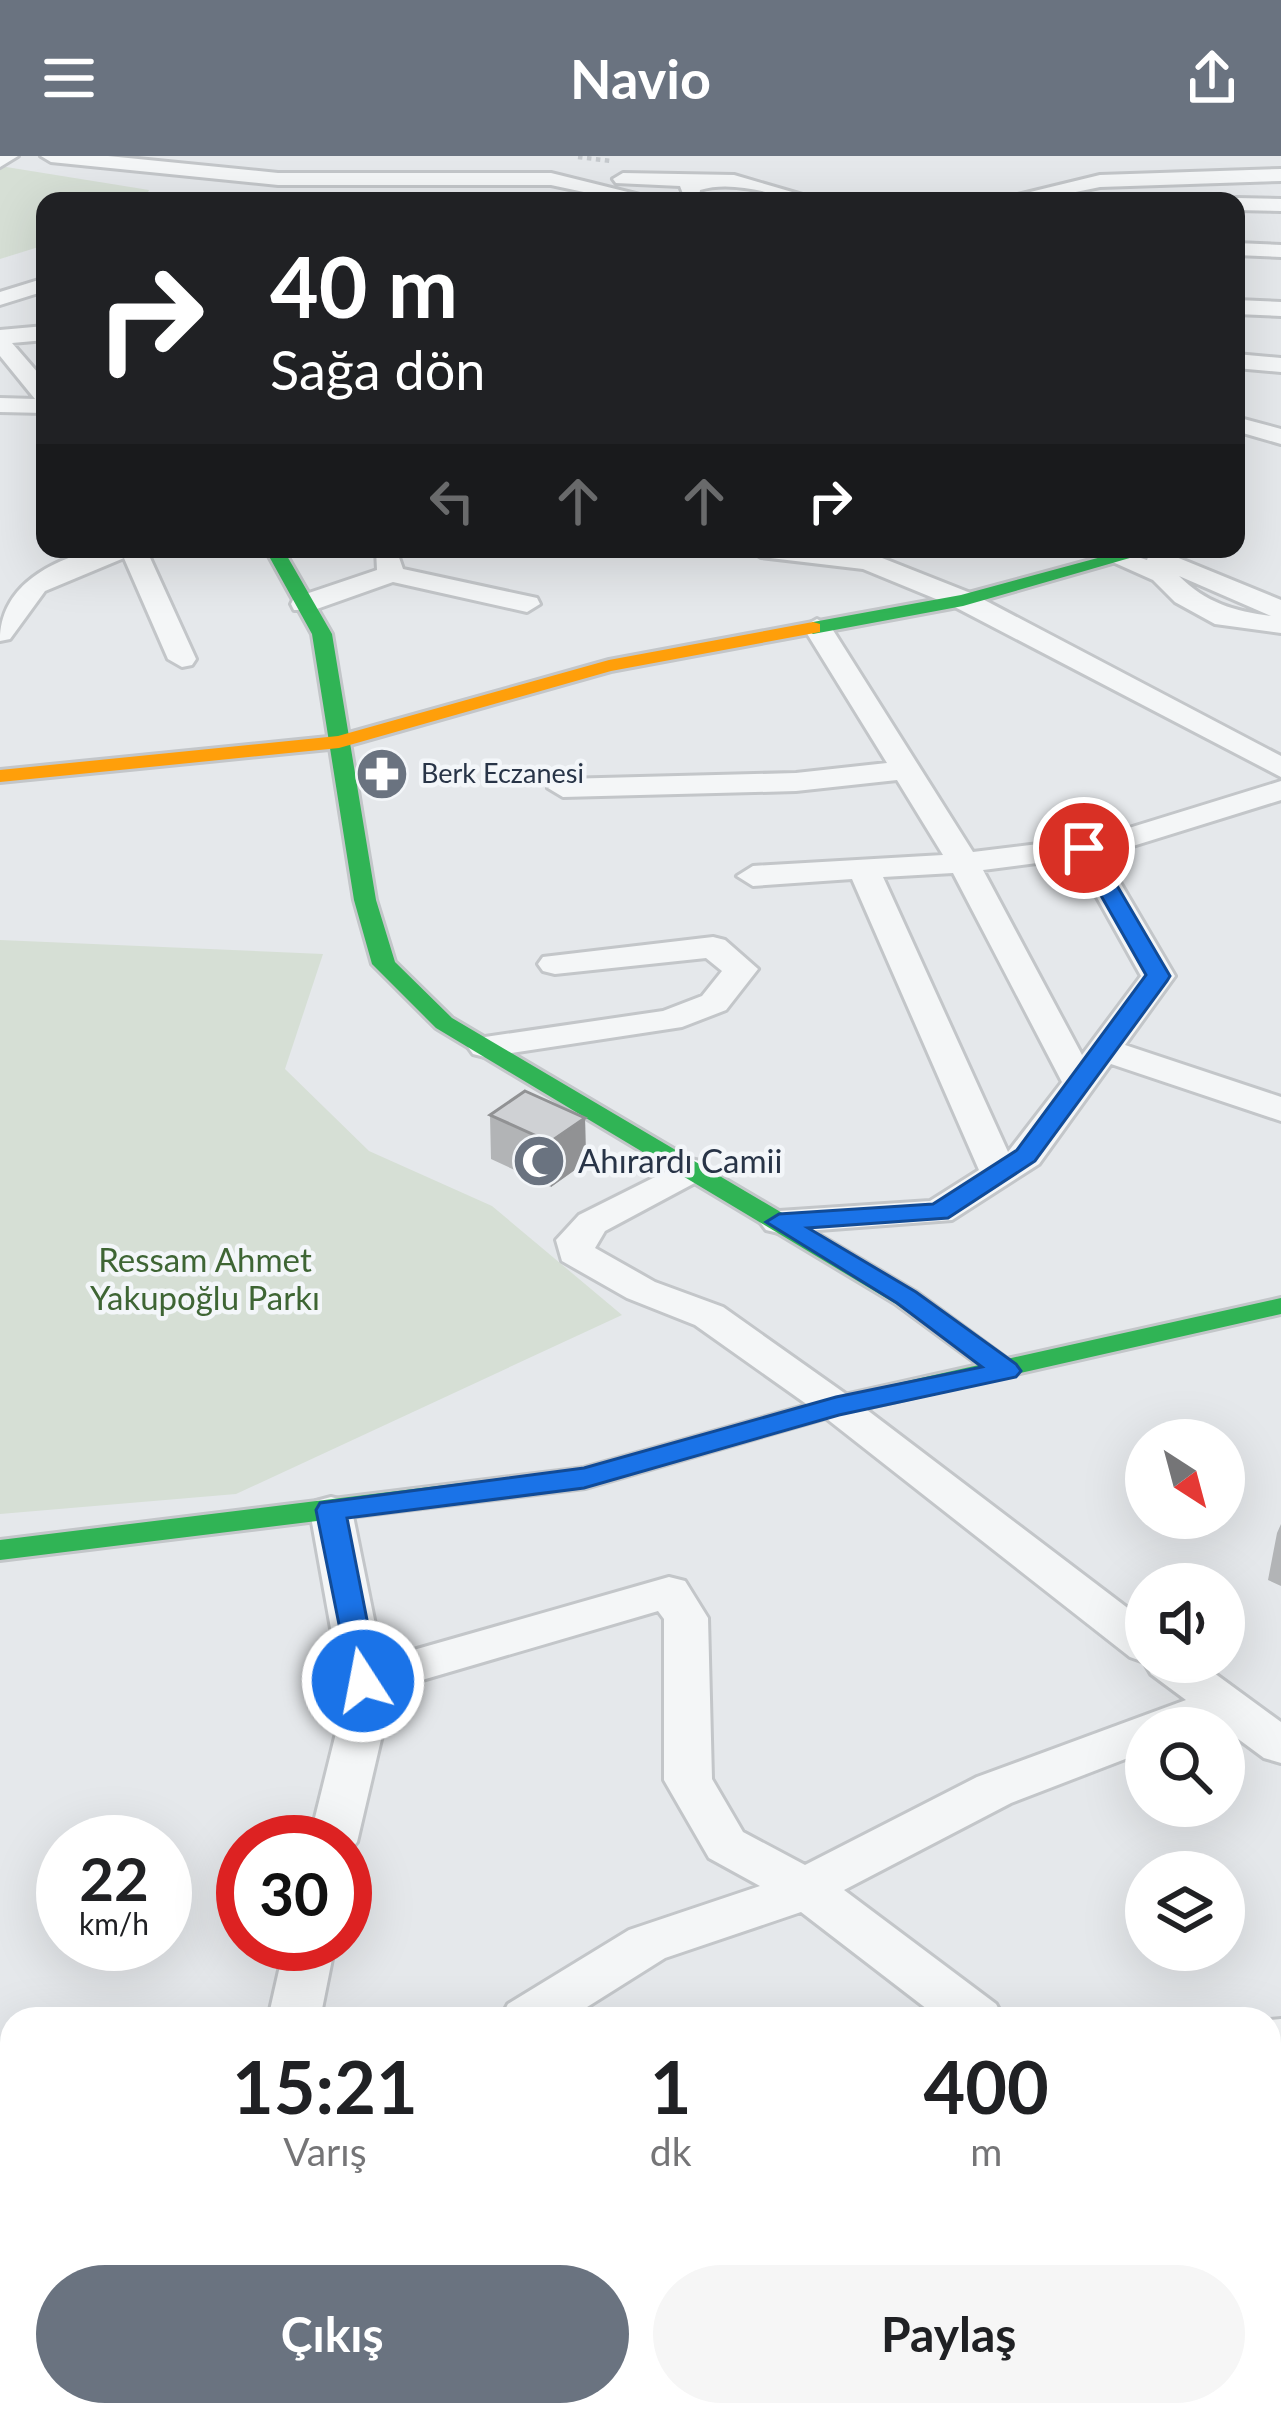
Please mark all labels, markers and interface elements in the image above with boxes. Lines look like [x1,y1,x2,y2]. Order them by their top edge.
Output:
icon: menu [36,45,102,111]
icon: share [1179,45,1245,111]
text: Navio [570,46,711,111]
text: 40 m [270,235,458,336]
icon: right [72,240,228,396]
text: Sağa dön [270,337,486,402]
icon: left [419,468,485,534]
icon: ahead [545,468,611,534]
icon: ahead [671,468,737,534]
icon: right [797,468,863,534]
pharmacy icon: Berk Eczanesi [354,746,410,802]
place label: Berk Eczanesi [421,756,584,789]
pin [1033,797,1135,899]
icon: arrive [1051,815,1117,881]
mosque icon: Ahırardı Camii [511,1133,567,1189]
place label: Ahırardı Camii [578,1140,782,1180]
park label: Ressam Ahmet Yakupoğlu Parkı [90,1239,320,1317]
north arrow [1125,1419,1245,1539]
map controls [1125,1419,1245,1971]
button: sound [1125,1563,1245,1683]
position arrow [300,1618,426,1744]
button: search [1125,1707,1245,1827]
speed limit sign: 30 [216,1815,372,1971]
text: 22 [79,1842,149,1914]
button: layers [1125,1851,1245,1971]
text: km/h [79,1905,149,1941]
text: 15:21 [232,2043,418,2129]
text: 1 [650,2043,692,2129]
text: 400 [924,2043,1049,2129]
text: Varış [283,2128,367,2174]
text: dk [650,2128,691,2174]
text: m [970,2128,1002,2174]
button: Çıkış [36,2265,629,2403]
button: Paylaş [653,2265,1245,2403]

